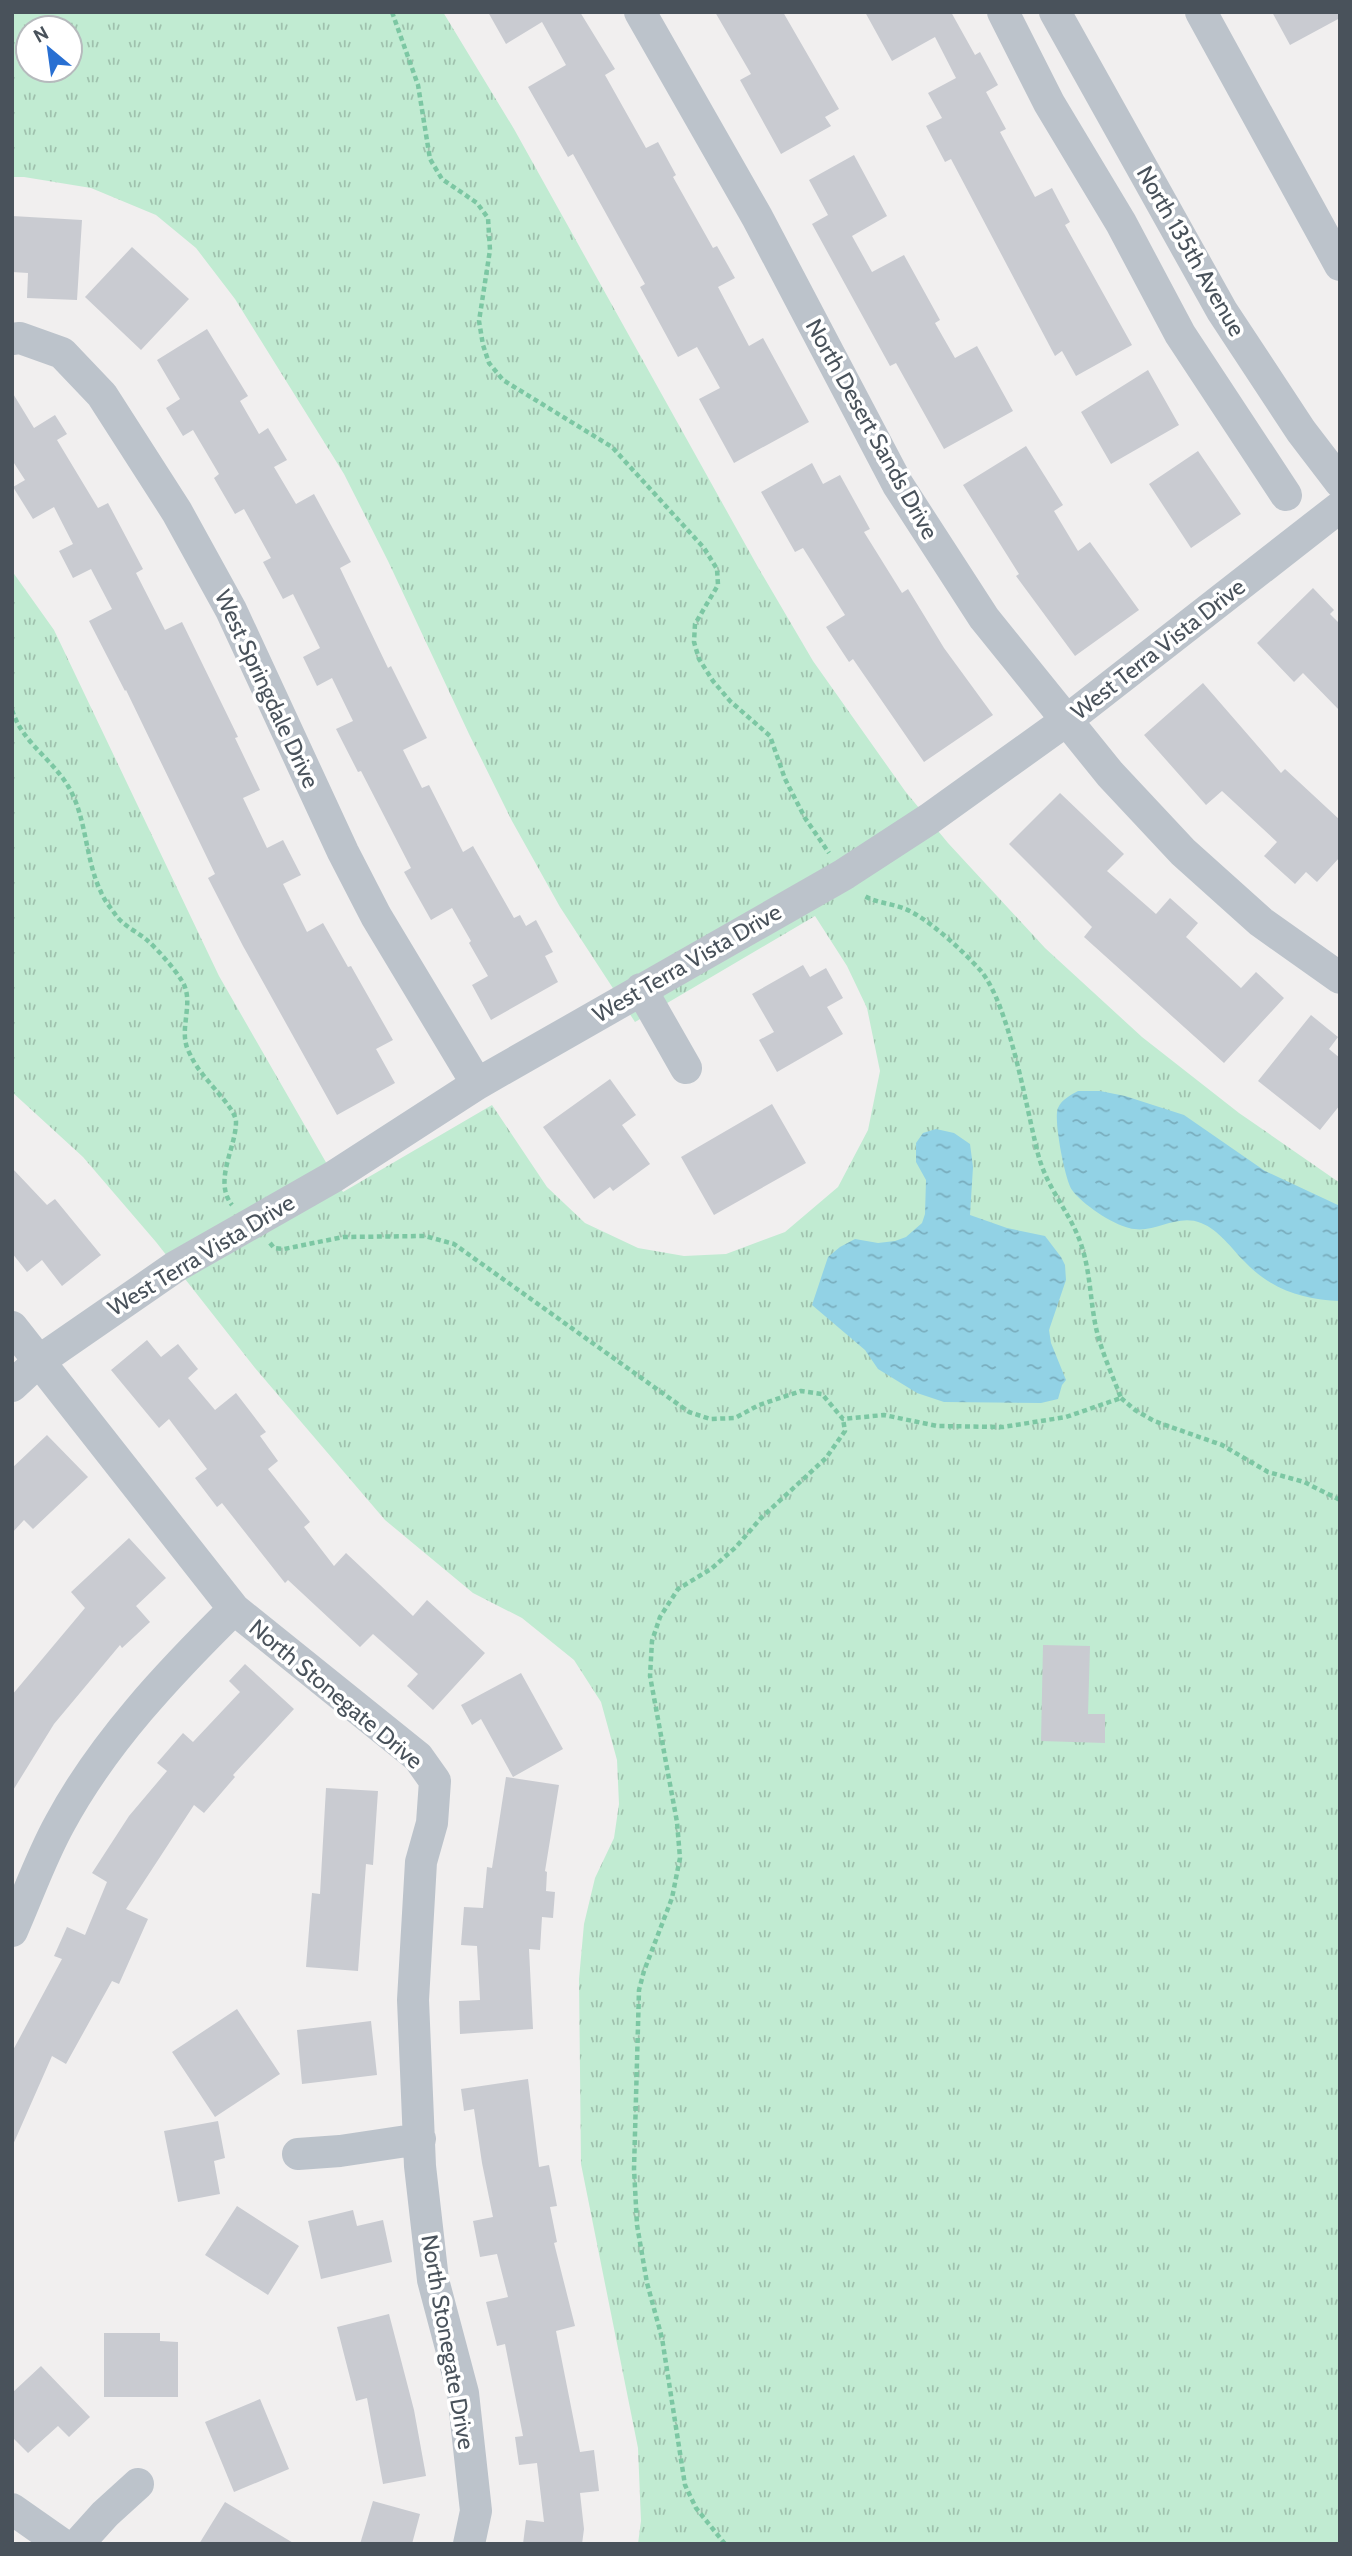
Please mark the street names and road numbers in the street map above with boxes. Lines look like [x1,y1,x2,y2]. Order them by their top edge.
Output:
street label: North 135th Avenue [1131,161,1251,341]
street label: North Desert Sands Drive [800,314,944,544]
street label: West Terra Vista Drive [1066,572,1251,726]
street label: West Springdale Drive [209,586,325,793]
street label: West Terra Vista Drive [588,898,786,1028]
street label: West Terra Vista Drive [103,1188,300,1322]
street label: North Stonegate Drive [244,1613,429,1775]
street label: North Stonegate Drive [415,2232,481,2452]

